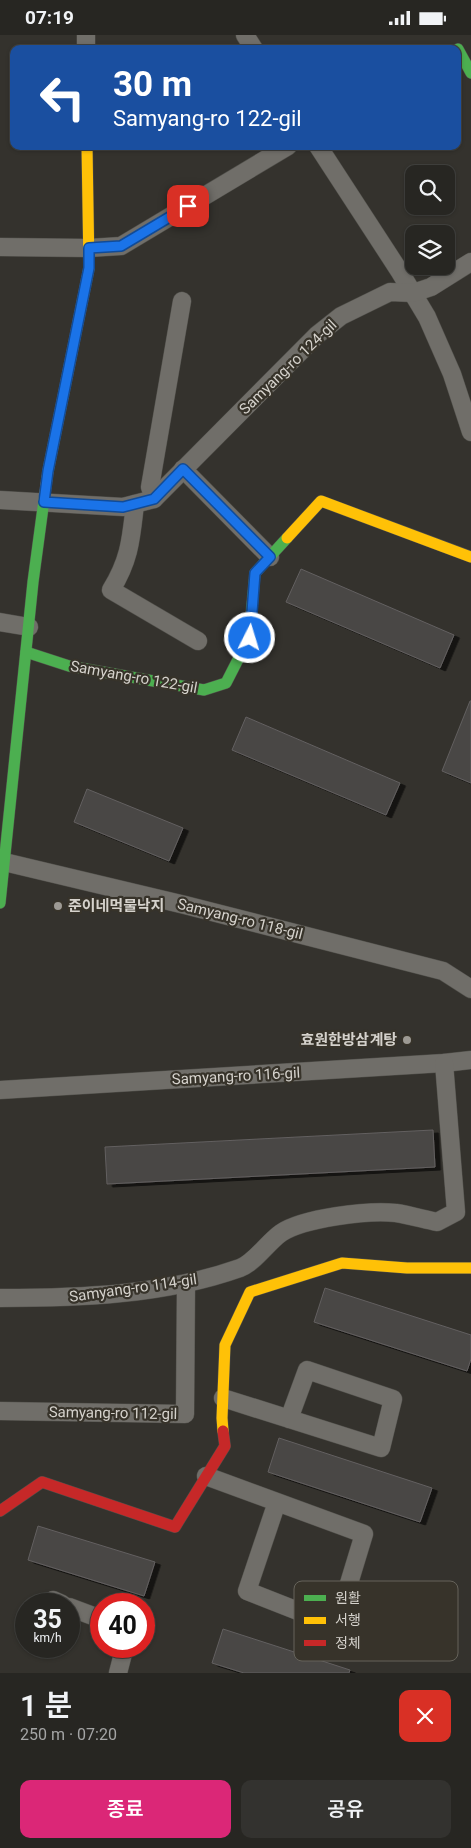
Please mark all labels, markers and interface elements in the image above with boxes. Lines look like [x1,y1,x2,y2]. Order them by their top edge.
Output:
text: 07:19 [25,6,74,29]
text: 30 m [113,64,192,105]
icon: left [30,65,95,130]
text: Samyang-ro 122-gil [113,106,302,131]
map controls [405,165,455,275]
button: search [405,165,455,215]
pin [167,185,209,227]
icon: arrive [174,192,202,220]
button: layers [405,225,455,275]
street label: Samyang-ro 124-gil [235,316,341,418]
position arrow [223,611,275,663]
street label: Samyang-ro 122-gil [69,657,199,697]
street label: Samyang-ro 118-gil [175,895,305,943]
place label: 준이네먹물낙지 [68,897,165,915]
marker: 준이네먹물낙지 [52,900,64,912]
place label: 효원한방삼계탕 [300,1031,397,1049]
marker: 효원한방삼계탕 [401,1034,413,1046]
street label: Samyang-ro 116-gil [171,1064,301,1088]
street label: Samyang-ro 114-gil [68,1270,198,1306]
street label: Samyang-ro 112-gil [49,1403,177,1423]
legend [294,1581,458,1661]
text: 원활 [335,1590,361,1606]
speed limit sign: 40 [90,1593,155,1658]
text: 35 [33,1605,62,1634]
text: 서행 [335,1612,361,1628]
text: km/h [33,1631,62,1645]
text: 정체 [335,1635,361,1651]
text: 1 분 [20,1688,72,1723]
button: close [399,1690,451,1742]
text: 250 m · 07:20 [20,1725,117,1744]
button: 종료 [20,1780,231,1838]
button: 공유 [241,1780,451,1838]

